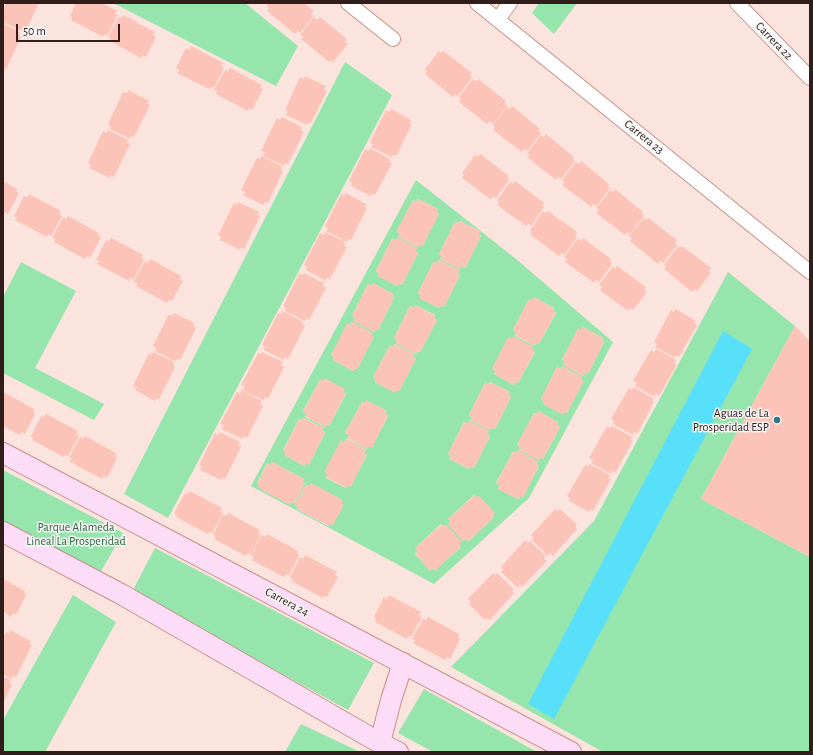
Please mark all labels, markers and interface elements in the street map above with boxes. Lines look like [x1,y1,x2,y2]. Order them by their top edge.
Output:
scale bar [18,16,122,42]
street label: Carrera 22 [752,19,796,63]
text: 50 m [23,25,46,37]
street label: Carrera 23 [621,117,667,157]
place label: Aguas de La Prosperidad ESP [693,406,769,434]
marker: Aguas de La Prosperidad ESP [772,415,782,425]
park label: Parque Alameda Lineal La Prosperidad [26,520,126,548]
street label: Carrera 24 [263,585,311,619]

